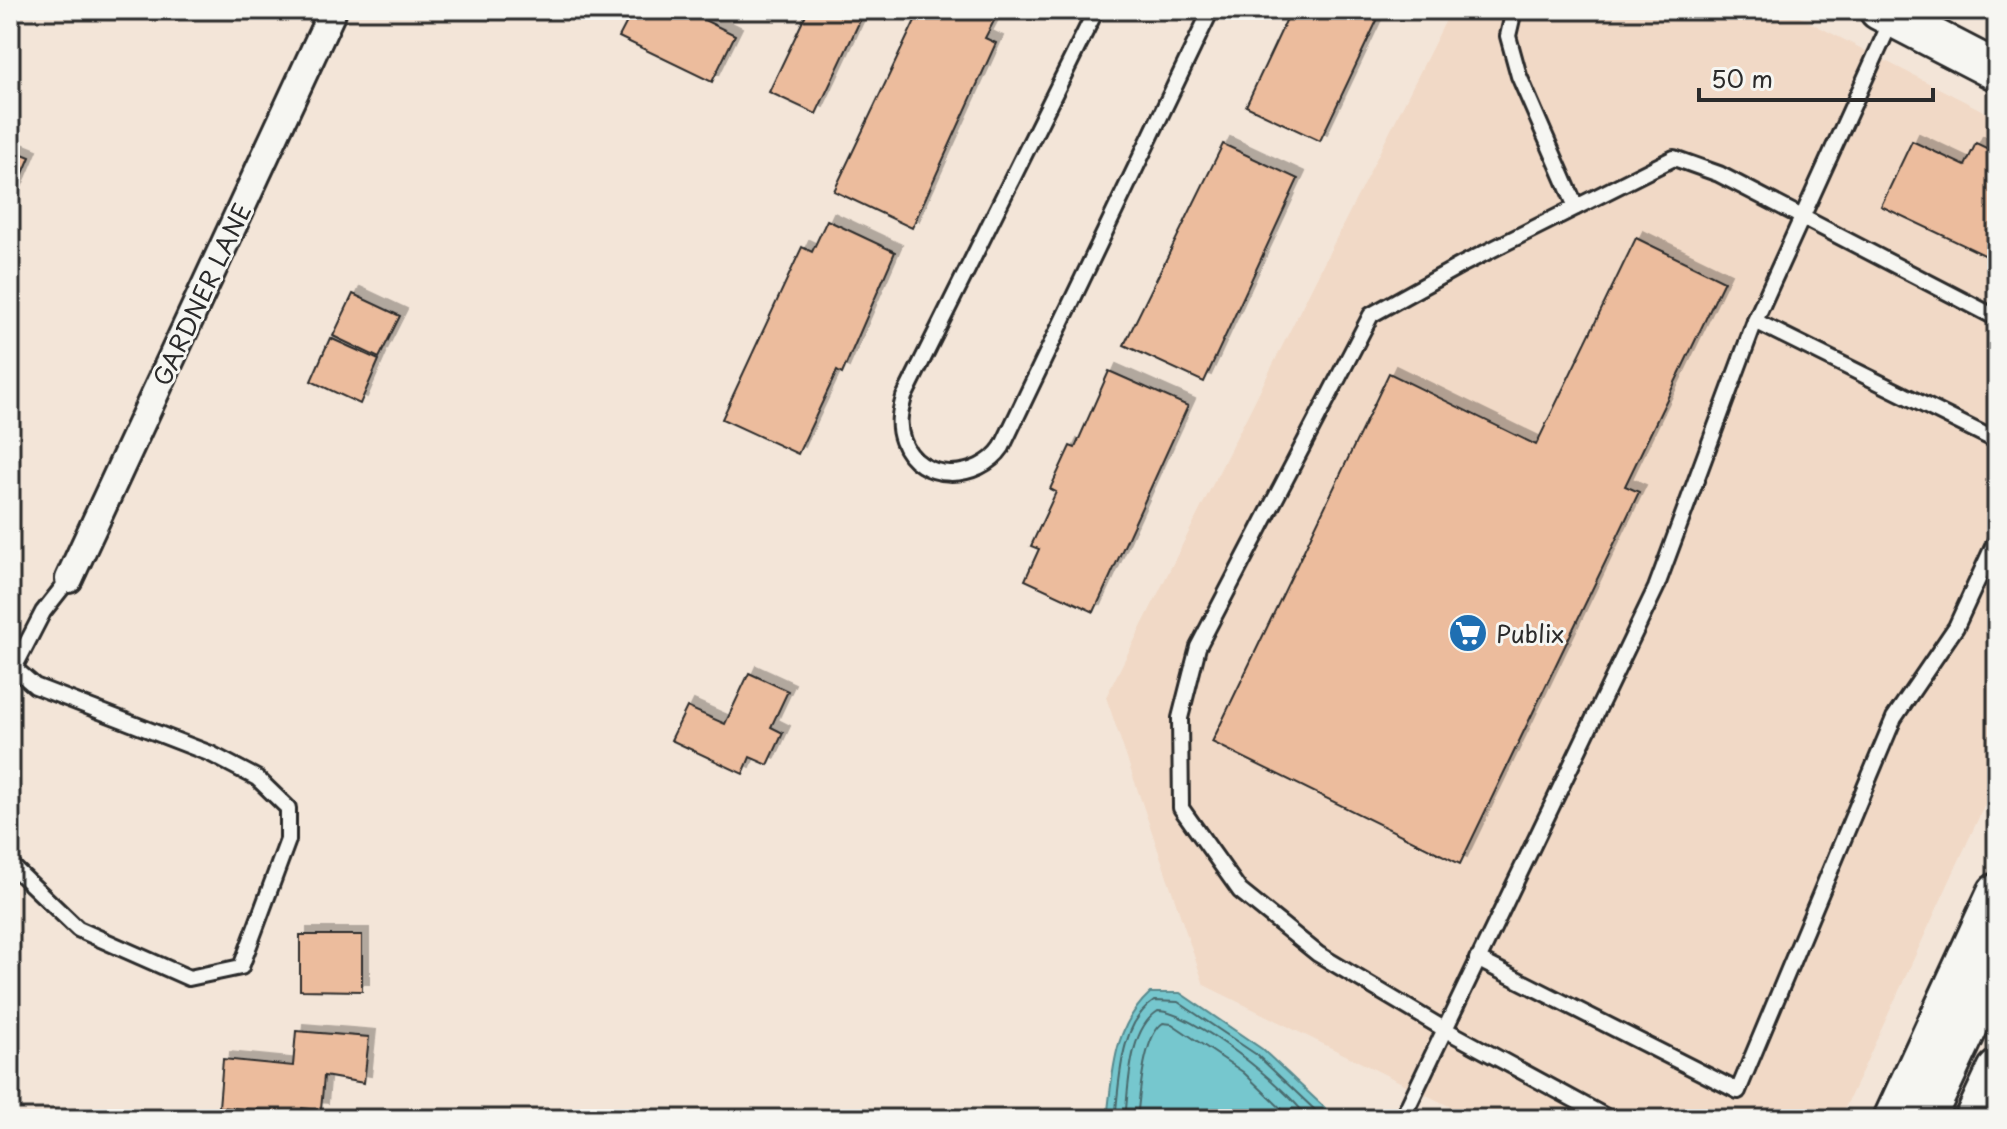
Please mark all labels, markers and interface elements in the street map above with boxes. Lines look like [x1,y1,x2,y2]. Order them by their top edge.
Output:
scale bar [1699,52,1933,102]
text: 50 m [1711,60,1773,96]
street label: GARDNER LANE [143,197,259,391]
supermarket icon: Publix [1447,612,1489,654]
place label: Publix [1496,615,1564,651]

